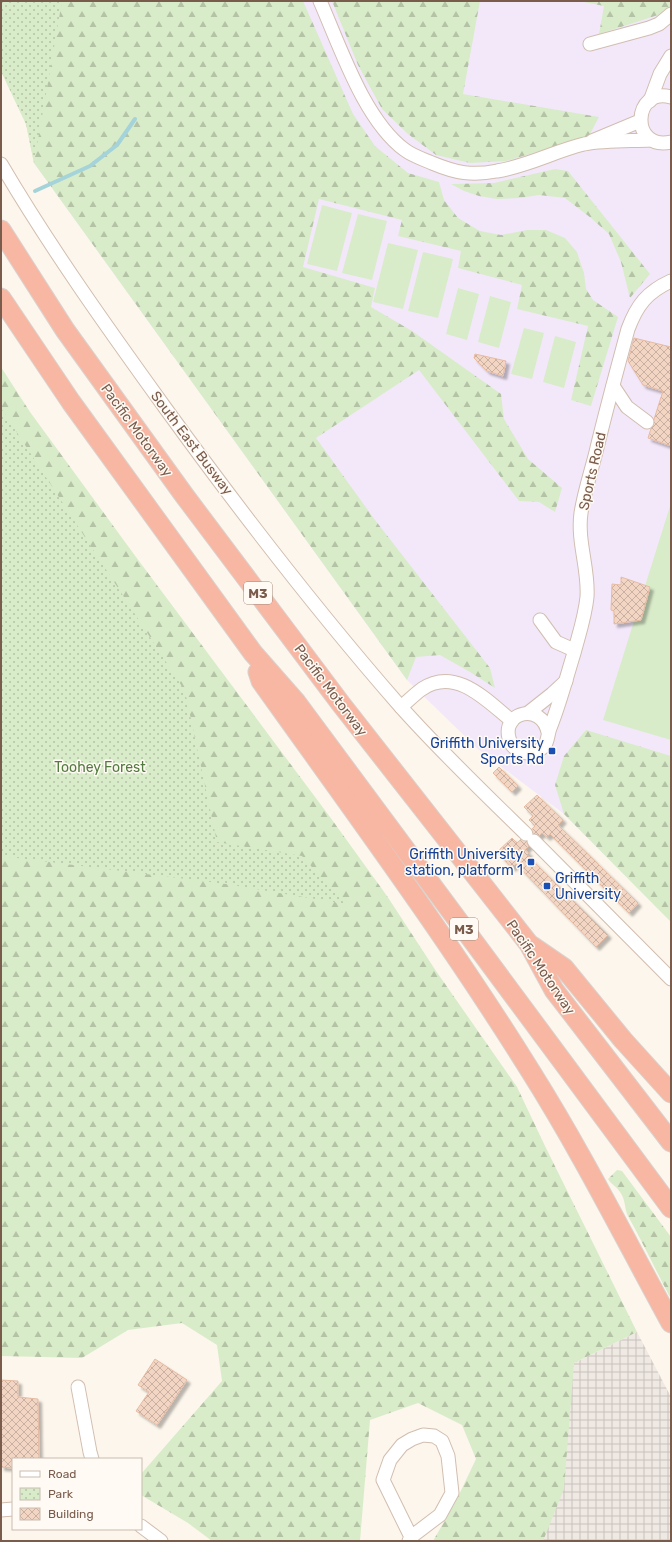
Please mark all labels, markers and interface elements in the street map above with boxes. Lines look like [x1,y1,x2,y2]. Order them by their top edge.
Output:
street label: Pacific Motorway [97,380,176,480]
street label: South East Busway [147,388,236,499]
street label: Sports Road [575,430,610,512]
road number: M3 [244,582,272,604]
street label: Pacific Motorway [290,641,371,740]
place label: Griffith University Sports Rd [430,735,544,768]
marker: Griffith University Sports Rd [547,746,557,756]
park label: Toohey Forest [54,759,146,776]
place label: Griffith University station, platform 1 [405,846,523,879]
marker: Griffith University station, platform 1 [526,857,536,867]
place label: Griffith University [555,870,621,903]
marker: Griffith University [542,881,552,891]
street label: Pacific Motorway [503,917,579,1018]
road number: M3 [450,918,478,940]
legend [12,1458,142,1530]
text: Road [48,1467,76,1481]
text: Park [48,1487,74,1501]
text: Building [48,1507,94,1521]

